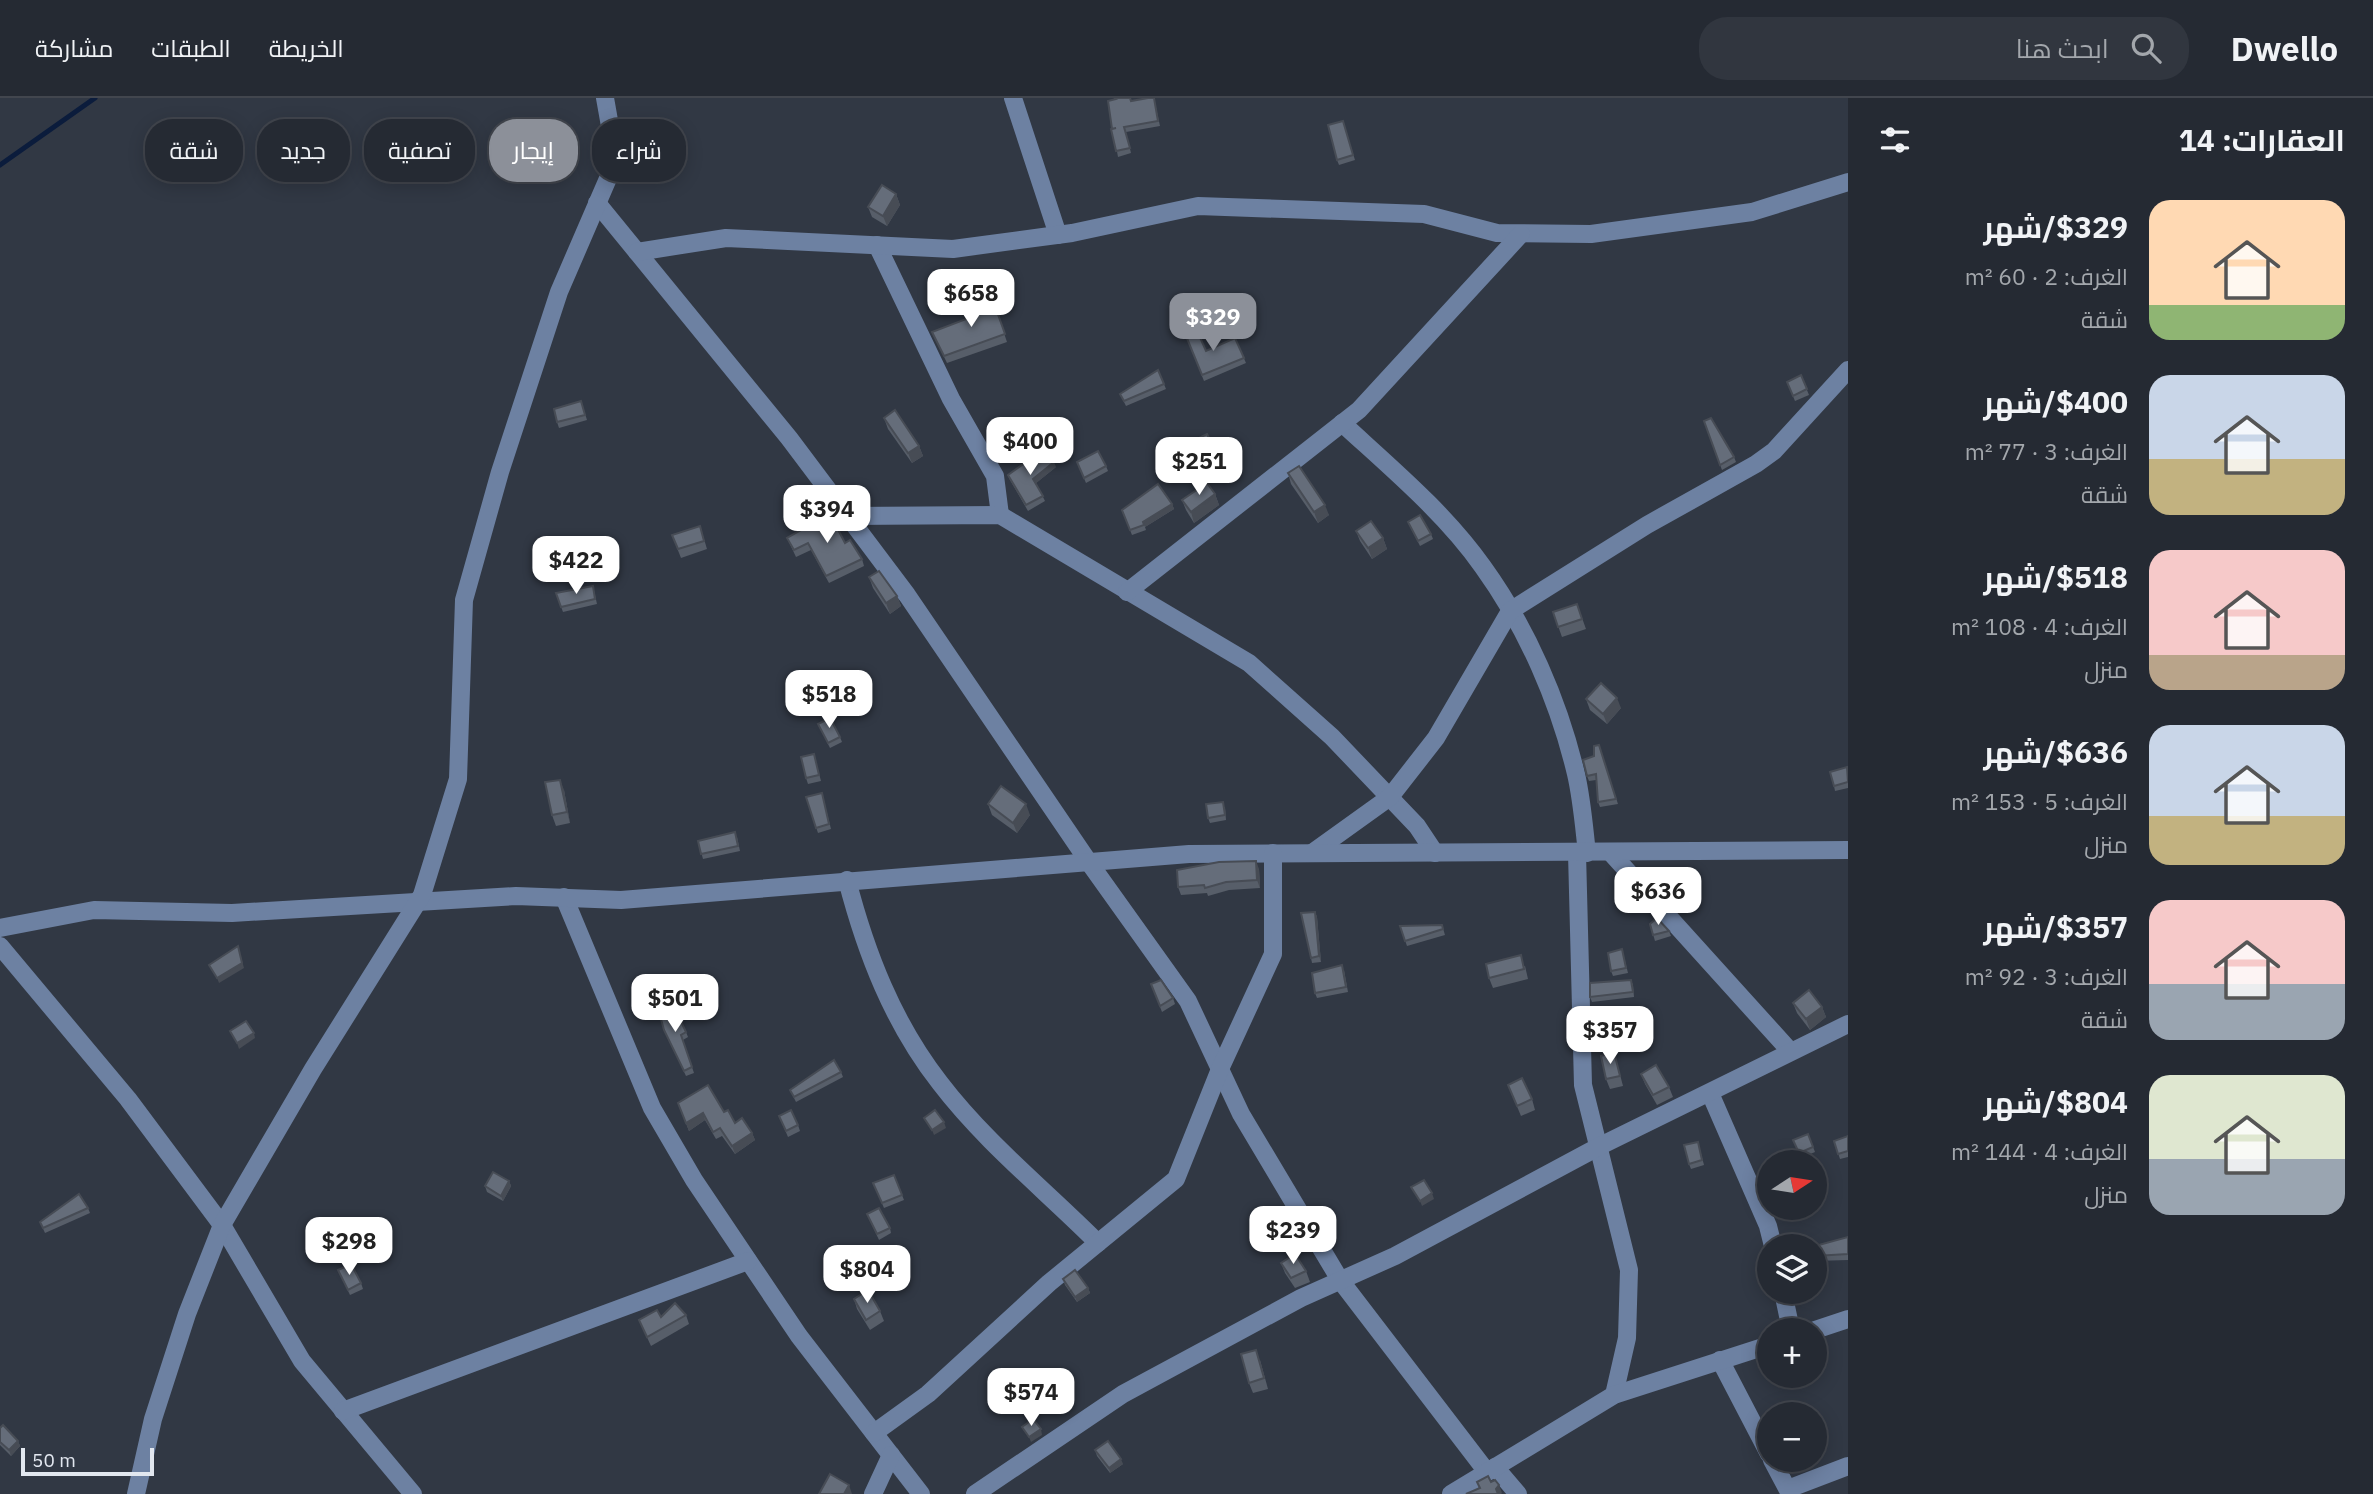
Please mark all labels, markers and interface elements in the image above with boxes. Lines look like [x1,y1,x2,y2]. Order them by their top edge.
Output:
search box [1699,17,2189,80]
text: Dwello [2231,27,2338,70]
icon: search [2127,29,2165,67]
text: ابحث هنا [2016,31,2109,65]
text: مشاركة [35,32,113,64]
text: الطبقات [151,32,231,64]
text: الخريطة [269,32,344,64]
chip: شقة [145,119,243,182]
chip: جديد [257,119,350,182]
chip: تصفية [364,119,475,182]
chip: إيجار [489,119,578,182]
chip: شراء [592,119,686,182]
text: العقارات: 14 [2179,120,2345,159]
icon: filters [1876,121,1914,159]
text: $329/شهر [1983,207,2128,246]
icon: home [2205,228,2289,312]
text: الغرف: 2 · 60 m² [1965,261,2128,291]
pin: $658 [930,270,1012,329]
text: $658 [943,277,999,307]
pin: $329 [1172,294,1254,353]
text: $329 [1185,301,1241,331]
text: شقة [2081,304,2128,334]
text: $400/شهر [1983,382,2128,421]
icon: home [2205,403,2289,487]
pin: $400 [989,418,1071,477]
text: $400 [1002,425,1058,455]
text: الغرف: 3 · 77 m² [1965,436,2128,466]
pin: $251 [1158,438,1240,497]
text: $251 [1171,445,1227,475]
text: شقة [2081,479,2128,509]
pin: $394 [786,486,868,545]
text: $394 [799,493,855,523]
pin: $422 [535,536,617,596]
text: $422 [548,544,604,574]
text: $518/شهر [1983,557,2128,596]
icon: home [2205,578,2289,662]
text: الغرف: 4 · 108 m² [1951,611,2128,641]
text: منزل [2084,654,2128,684]
pin: $518 [788,670,870,730]
text: $518 [801,678,857,708]
text: $636/شهر [1983,732,2128,771]
icon: home [2205,753,2289,837]
text: الغرف: 5 · 153 m² [1951,786,2128,816]
text: منزل [2084,829,2128,859]
pin: $636 [1617,868,1699,927]
text: $636 [1630,875,1686,905]
text: $357/شهر [1983,907,2128,946]
icon: home [2205,928,2289,1012]
text: الغرف: 3 · 92 m² [1965,961,2128,991]
pin: $501 [634,974,716,1034]
text: $501 [647,982,703,1012]
text: شقة [2081,1004,2128,1034]
pin: $357 [1569,1006,1651,1066]
text: $357 [1582,1014,1638,1044]
text: $804/شهر [1983,1082,2128,1121]
icon: home [2205,1103,2289,1187]
text: الغرف: 4 · 144 m² [1951,1136,2128,1166]
north arrow [1757,1150,1827,1220]
map controls [1757,1150,1827,1472]
text: منزل [2084,1179,2128,1209]
pin: $239 [1252,1206,1334,1266]
text: $239 [1265,1214,1321,1244]
pin: $298 [308,1218,390,1277]
text: $298 [321,1225,377,1255]
button: layers [1757,1234,1827,1304]
pin: $804 [826,1246,908,1305]
text: $804 [839,1253,895,1283]
button: + [1757,1318,1827,1388]
pin: $574 [990,1368,1072,1428]
text: $574 [1003,1376,1059,1406]
button: − [1757,1402,1827,1472]
scale bar [21,1445,154,1477]
text: 50 m [32,1448,76,1472]

